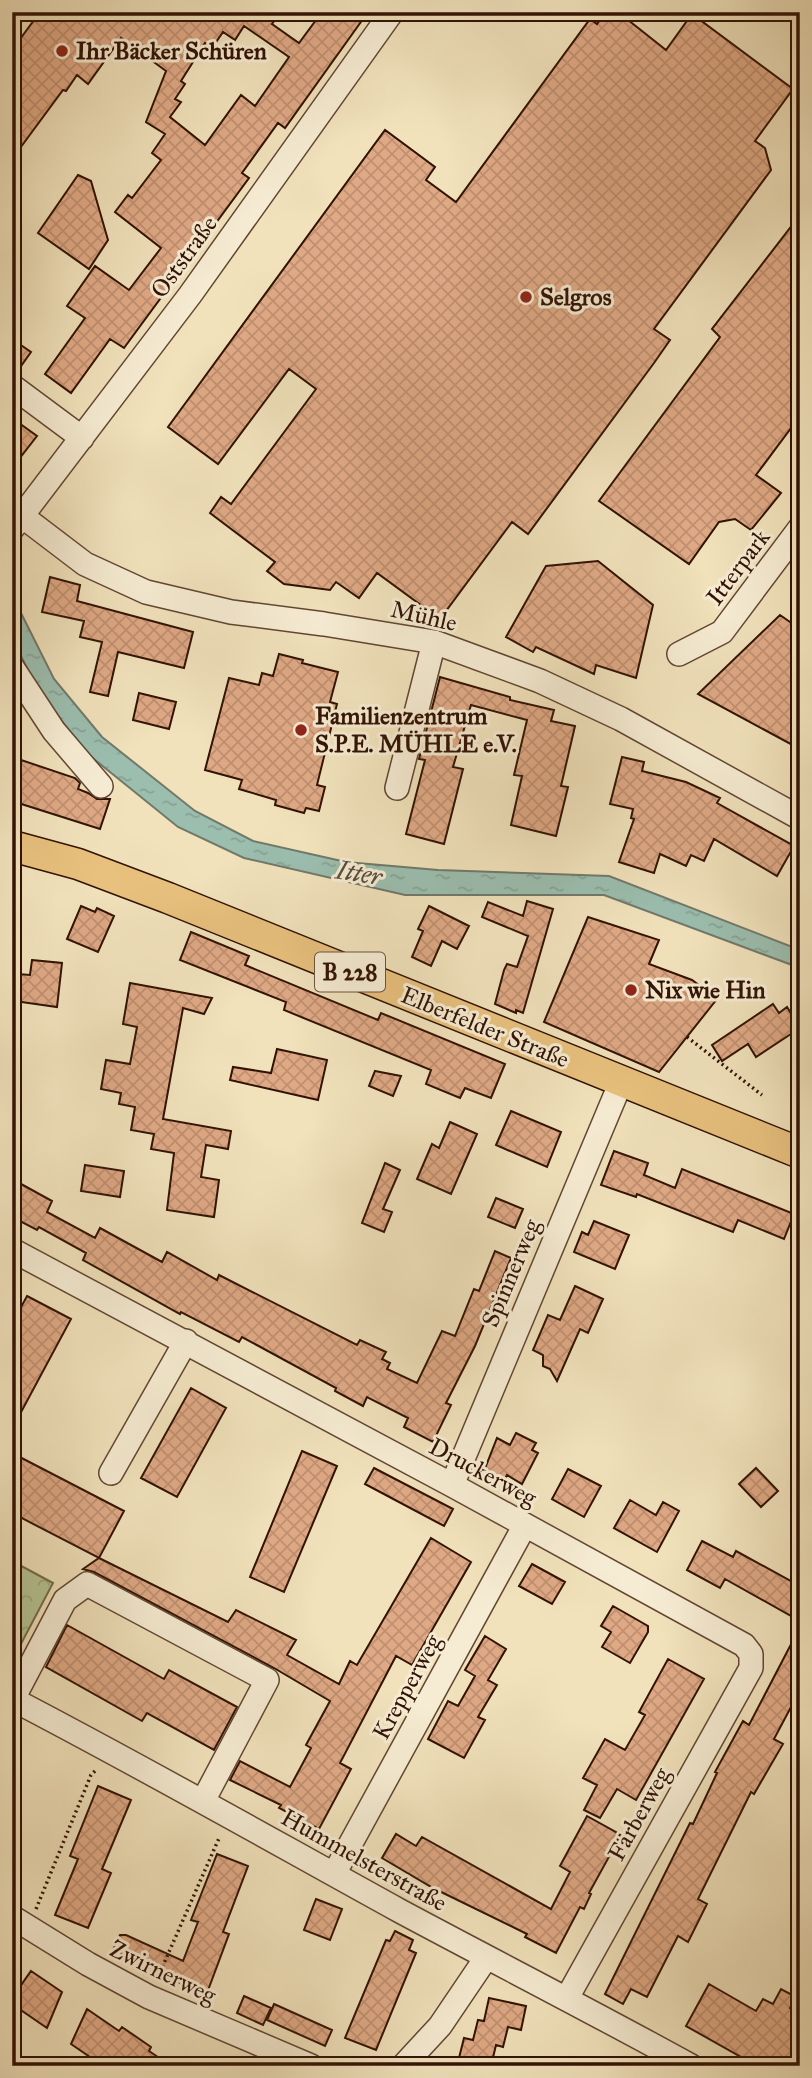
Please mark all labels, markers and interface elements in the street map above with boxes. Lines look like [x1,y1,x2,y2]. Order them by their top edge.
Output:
place label: Ihr Bäcker Schüren [76,36,267,66]
marker: Ihr Bäcker Schüren [54,43,70,59]
street label: Oststraße [144,210,224,304]
place label: Selgros [540,282,612,312]
marker: Selgros [518,289,534,305]
street label: Itterpark [700,522,777,611]
street label: Mühle [388,594,460,638]
place label: Familienzentrum S.P.E. MÜHLE e.V. [315,701,517,759]
marker: Familienzentrum S.P.E. MÜHLE e.V. [293,722,309,738]
water label: Itter [333,853,386,893]
road number: B 228 [315,953,385,992]
place label: Nix wie Hin [645,975,765,1005]
street label: Elberfelder Straße [397,980,573,1074]
marker: Nix wie Hin [623,982,639,998]
street label: Spinnerweg [475,1214,547,1331]
street label: Druckerweg [424,1431,543,1513]
street label: Krepperweg [366,1628,449,1745]
street label: Färberweg [601,1761,677,1866]
street label: Hummelsterstraße [276,1802,452,1918]
street label: Zwirnerweg [105,1933,222,2011]

